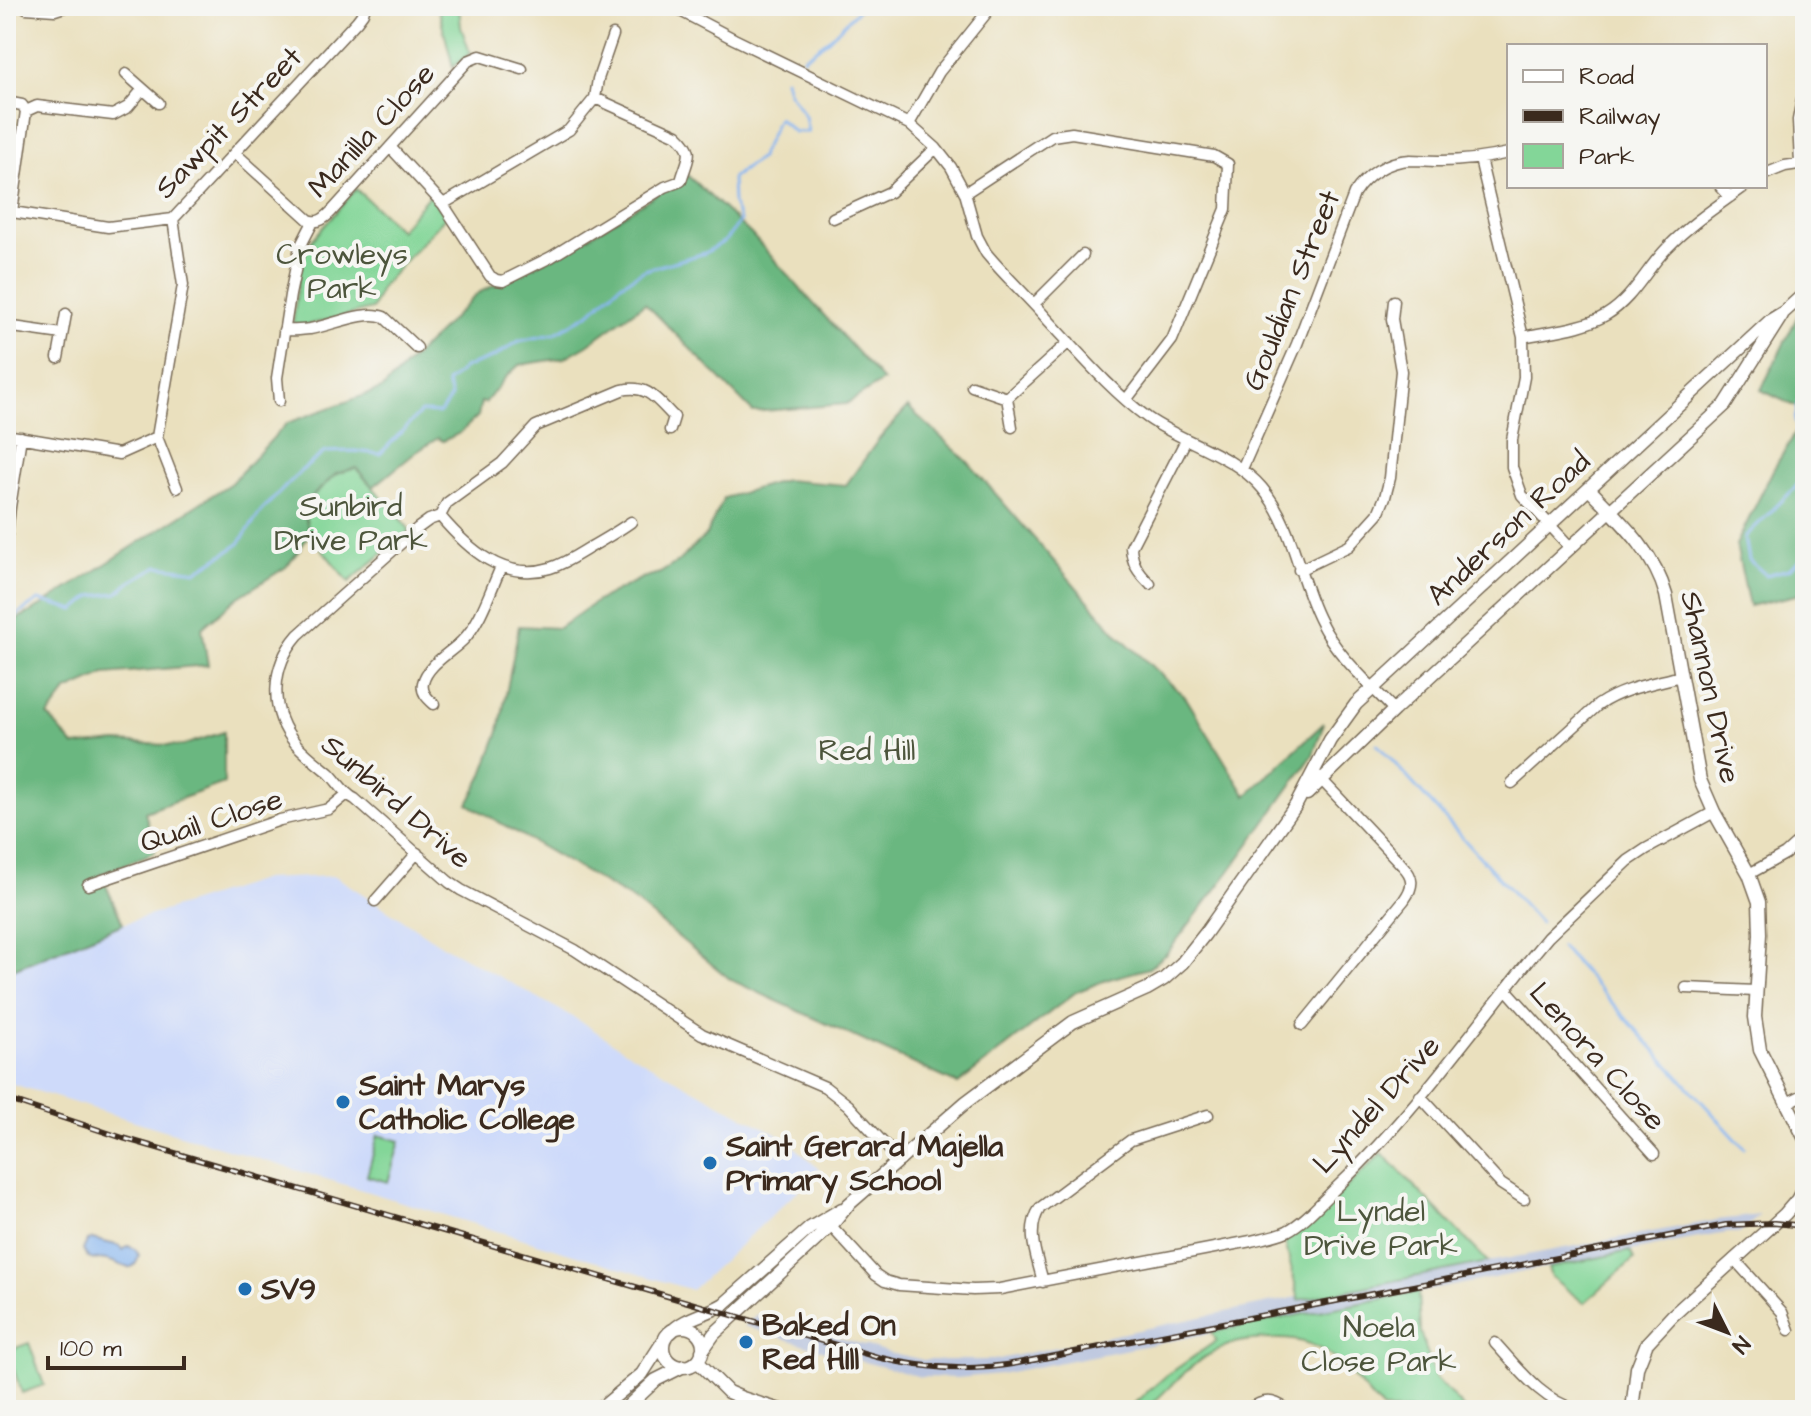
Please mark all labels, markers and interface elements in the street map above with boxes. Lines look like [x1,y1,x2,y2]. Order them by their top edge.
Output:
street label: Sawpit Street [145,37,312,208]
legend [1507,44,1767,188]
street label: Manilla Close [298,54,445,207]
text: Road [1579,60,1634,94]
text: Railway [1579,100,1661,135]
text: Park [1579,140,1635,174]
street label: Gouldian Street [1233,184,1351,397]
park label: Crowleys Park [276,234,408,310]
street label: Anderson Road [1417,442,1600,616]
park label: Sunbird Drive Park [274,486,428,562]
street label: Shannon Drive [1669,587,1751,787]
street label: Sunbird Drive [312,725,481,879]
park label: Red Hill [818,730,916,772]
street label: Quail Close [135,778,288,864]
street label: Lenora Close [1519,973,1675,1140]
street label: Lyndel Drive [1303,1026,1451,1184]
place label: Saint Marys Catholic College [358,1065,575,1143]
marker: Saint Marys Catholic College [334,1093,352,1111]
place label: Saint Gerard Majella Primary School [725,1126,1004,1204]
marker: Saint Gerard Majella Primary School [701,1154,719,1172]
park label: Lyndel Drive Park [1304,1191,1458,1267]
place label: SV9 [260,1269,316,1311]
marker: SV9 [236,1280,254,1298]
north arrow [1687,1292,1767,1372]
place label: Baked On Red HIll [762,1305,896,1381]
park label: Noela Close Park [1301,1307,1457,1383]
scale bar [48,1320,184,1370]
text: N [1724,1329,1757,1360]
text: 100 m [60,1332,122,1366]
marker: Baked On Red HIll [737,1333,755,1351]

